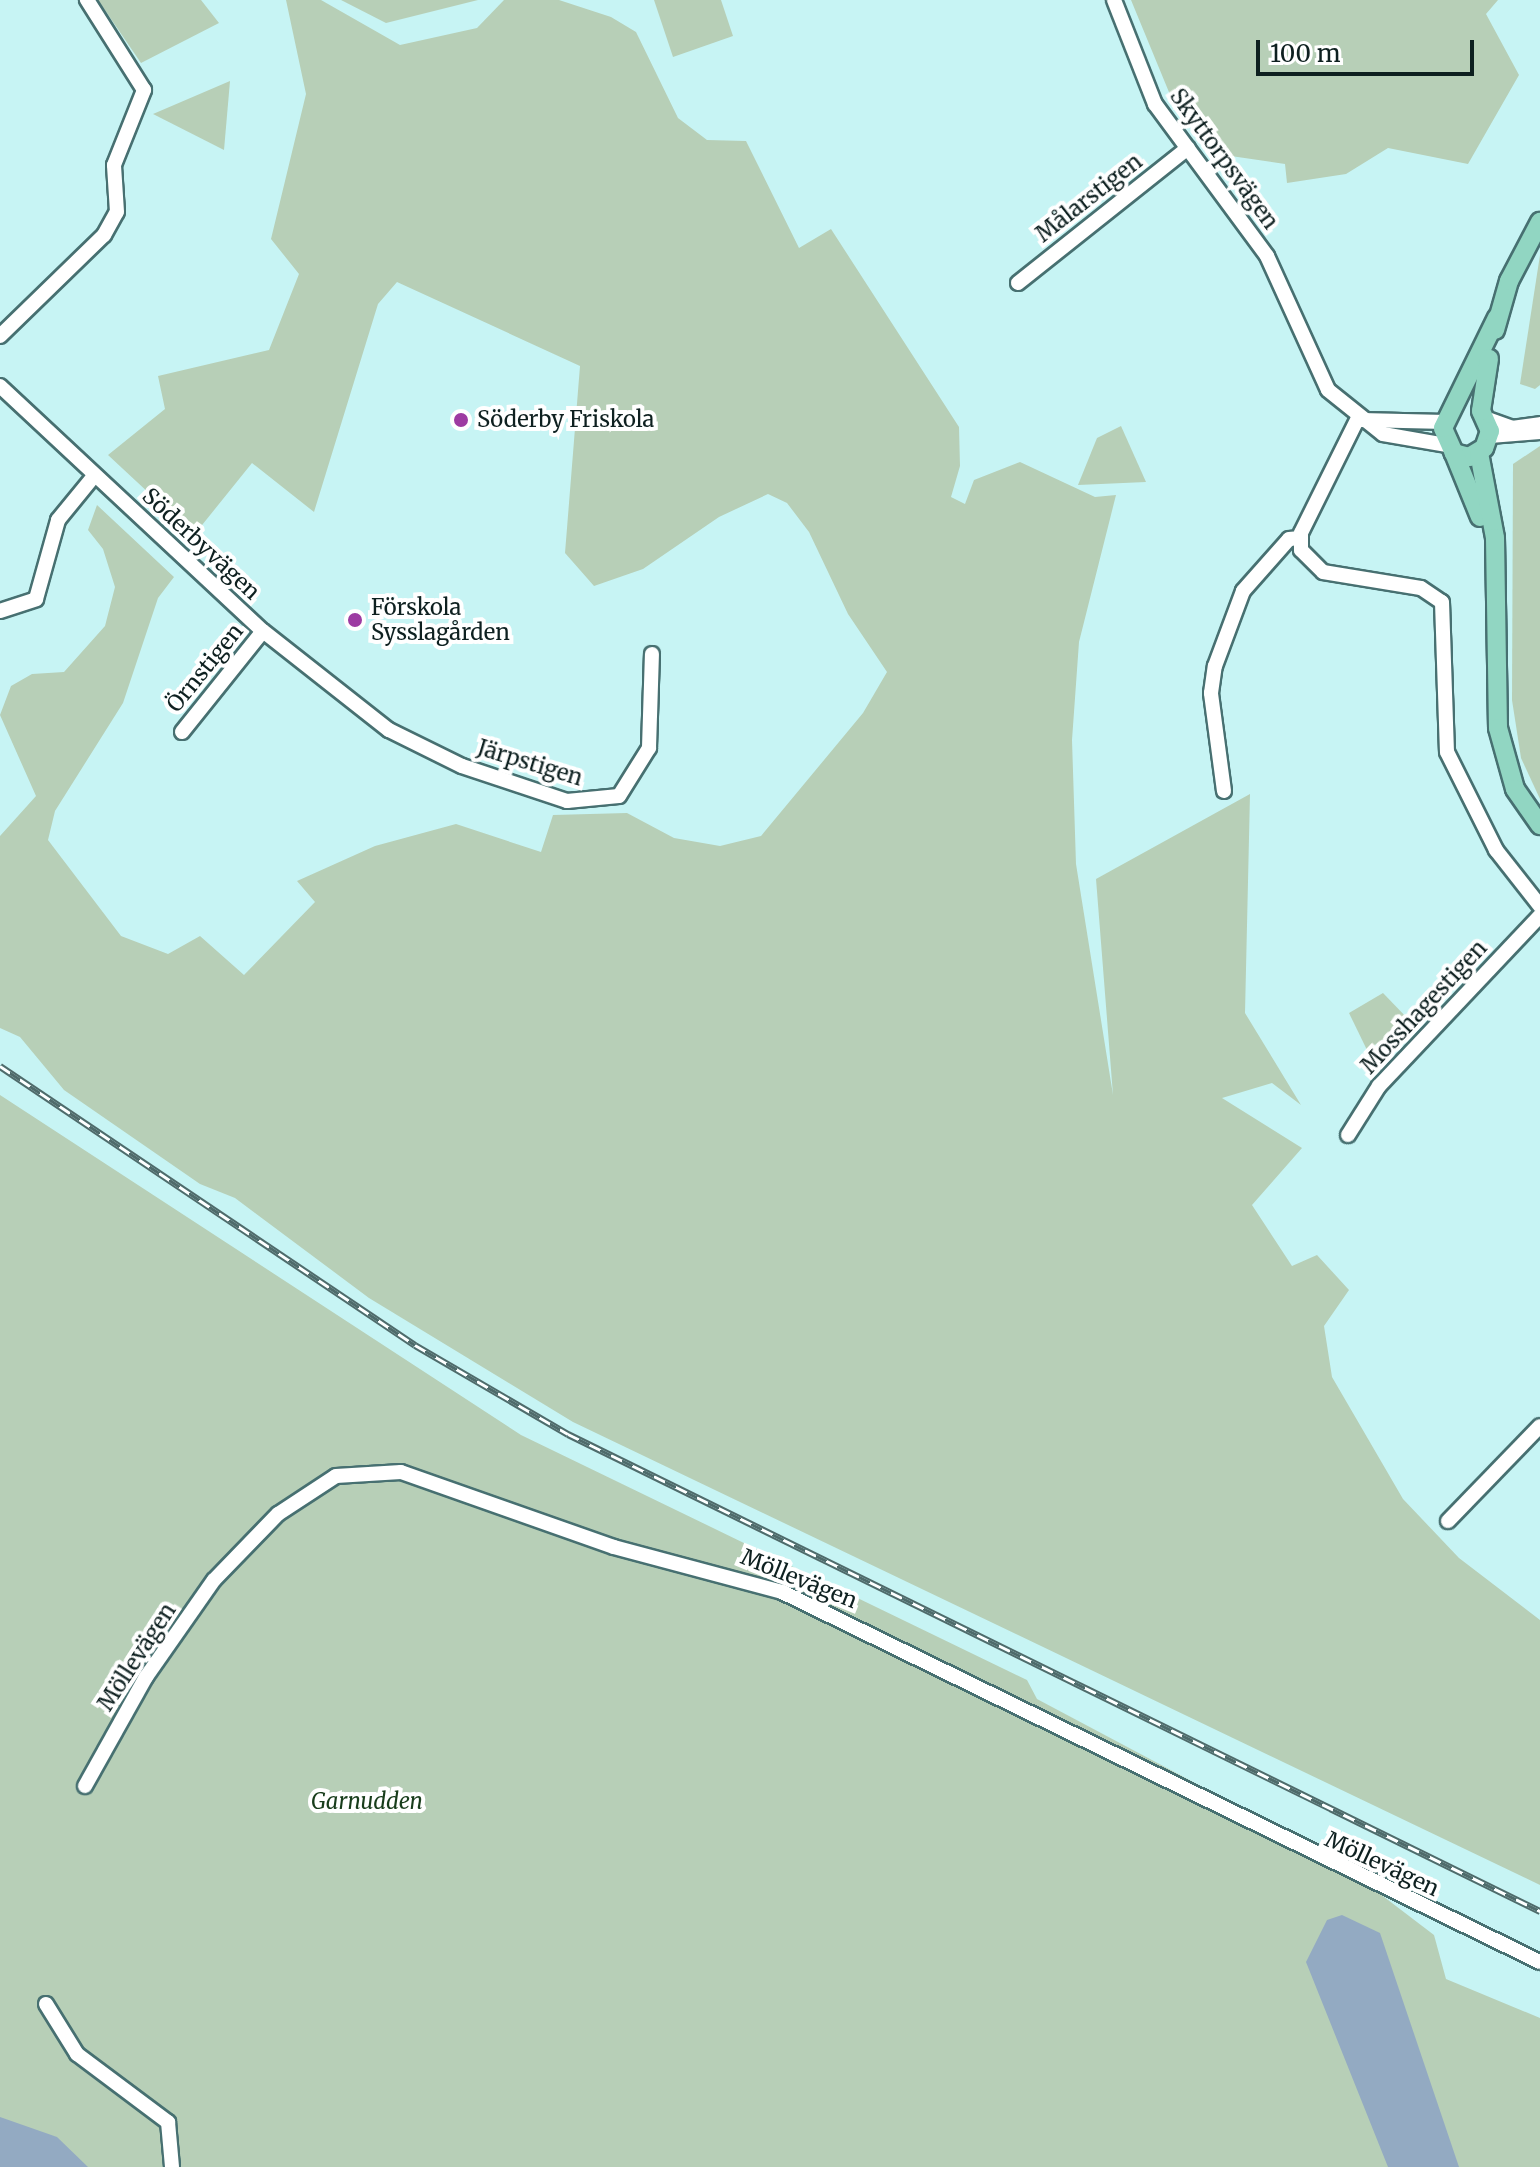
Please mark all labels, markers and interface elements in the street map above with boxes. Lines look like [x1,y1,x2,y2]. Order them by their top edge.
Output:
scale bar [1260,24,1478,74]
text: 100 m [1270,38,1340,69]
street label: Skyttorpsvägen [1164,84,1284,234]
street label: Målarstigen [1031,148,1147,248]
place label: Söderby Friskola [477,407,654,433]
marker: Söderby Friskola [452,411,470,429]
street label: Söderbyvägen [137,483,265,605]
place label: Förskola Sysslagården [371,594,510,646]
marker: Förskola Sysslagården [346,611,364,629]
street label: Örnstigen [161,618,249,718]
street label: Järpstigen [474,734,586,792]
street label: Mosshagestigen [1356,935,1492,1079]
street label: Möllevägen [737,1544,861,1614]
street label: Möllevägen [92,1598,182,1716]
park label: Garnudden [311,1789,423,1815]
street label: Möllevägen [1321,1826,1443,1902]

